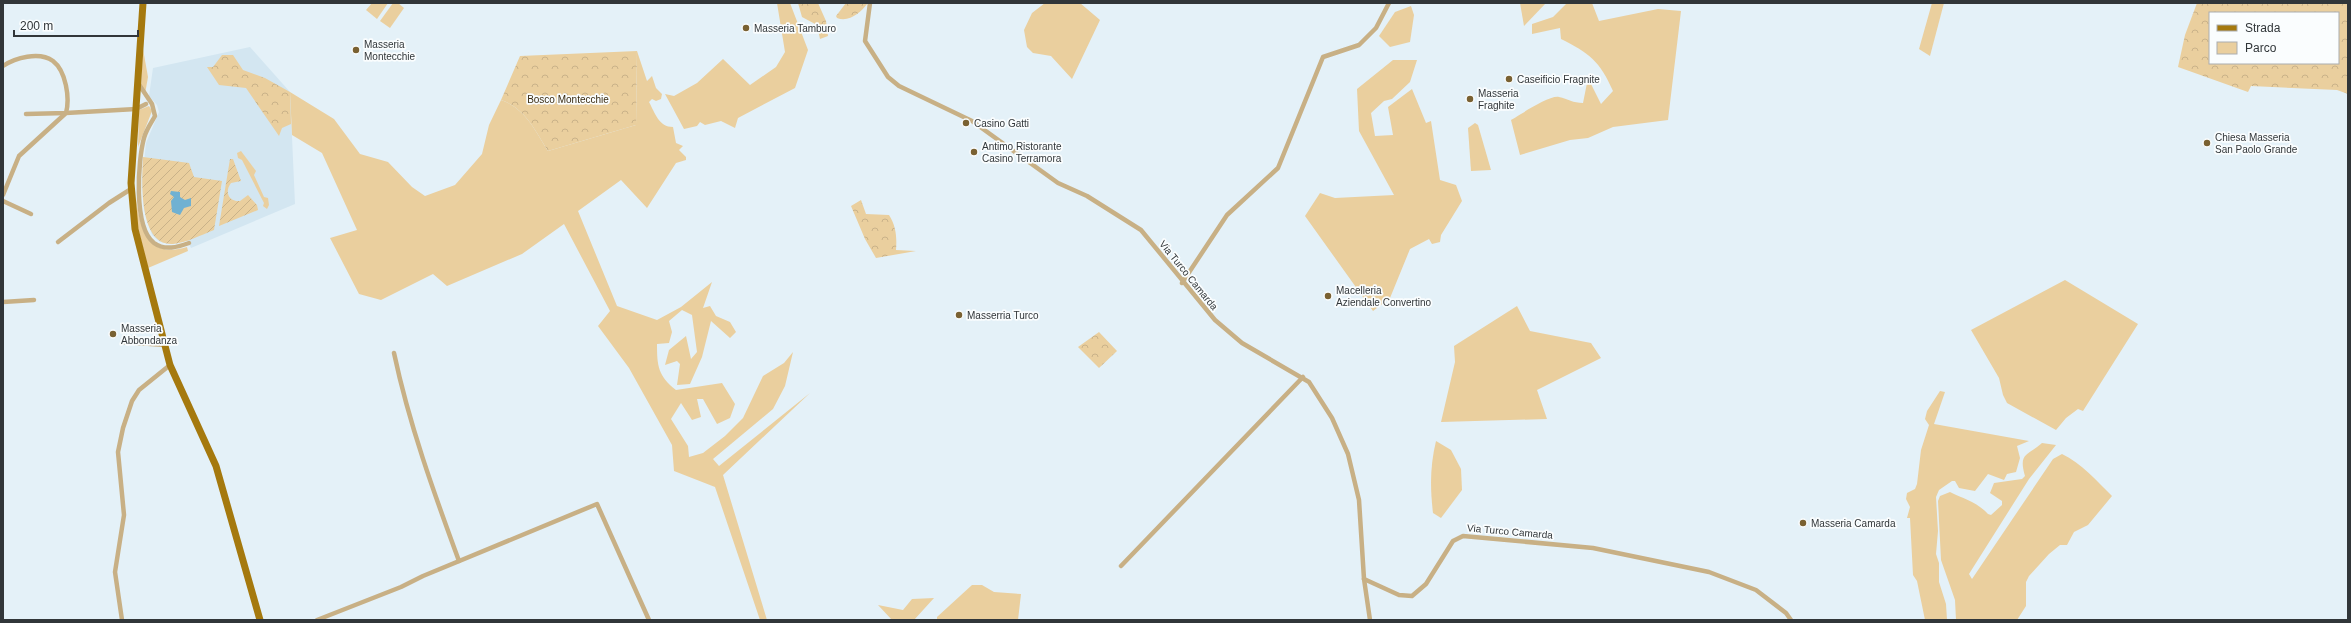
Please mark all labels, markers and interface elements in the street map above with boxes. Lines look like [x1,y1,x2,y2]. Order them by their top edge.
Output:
scale bar [14,12,138,38]
legend [2209,12,2339,64]
text: 200 m [20,19,53,33]
text: Strada [2245,21,2281,35]
marker: Masseria Tamburo [741,23,751,33]
place label: Masseria Tamburo [754,23,837,34]
place label: Masseria Montecchie [364,39,416,62]
text: Parco [2245,41,2277,55]
marker: Masseria Montecchie [351,45,361,55]
marker: Caseificio Fragnite [1504,74,1514,84]
place label: Caseificio Fragnite [1517,74,1600,85]
place label: Masseria Fraghite [1478,88,1519,111]
park label: Bosco Montecchie [527,94,609,105]
marker: Masseria Fraghite [1465,94,1475,104]
marker: Casino Gatti [961,118,971,128]
place label: Casino Gatti [974,118,1029,129]
place label: Chiesa Masseria San Paolo Grande [2215,132,2298,155]
marker: Chiesa Masseria San Paolo Grande [2202,138,2212,148]
place label: Antimo Ristorante Casino Terramora [982,141,1062,164]
marker: Antimo Ristorante Casino Terramora [969,147,979,157]
street label: Via Turco Camarda [1157,238,1220,313]
place label: Macelleria Aziendale Convertino [1336,285,1431,308]
marker: Macelleria Aziendale Convertino [1323,291,1333,301]
marker: Masserria Turco [954,310,964,320]
place label: Masserria Turco [967,310,1039,321]
place label: Masseria Abbondanza [121,323,178,346]
marker: Masseria Abbondanza [108,329,118,339]
marker: Masseria Camarda [1798,518,1808,528]
place label: Masseria Camarda [1811,518,1896,529]
street label: Via Turco Camarda [1467,522,1554,541]

